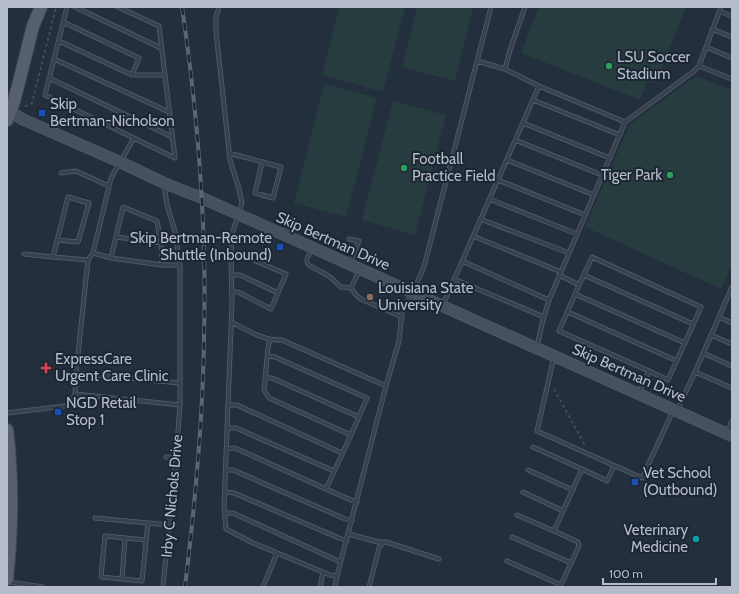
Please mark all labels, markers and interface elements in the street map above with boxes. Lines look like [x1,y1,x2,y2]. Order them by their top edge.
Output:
place label: LSU Soccer Stadium [617,48,691,83]
marker: LSU Soccer Stadium [604,61,614,71]
place label: Skip Bertman-Nicholson [50,95,175,130]
marker: Skip Bertman-Nicholson [37,108,47,118]
place label: Football Practice Field [412,150,496,185]
marker: Football Practice Field [399,163,409,173]
place label: Tiger Park [601,166,662,184]
marker: Tiger Park [665,170,675,180]
street label: Skip Bertman Drive [273,208,393,274]
place label: Skip Bertman-Remote Shuttle (Inbound) [130,229,272,264]
marker: Skip Bertman-Remote Shuttle (Inbound) [275,242,285,252]
place label: Louisiana State University [378,279,474,314]
marker: Louisiana State University [365,292,375,302]
street label: Skip Bertman Drive [569,340,689,406]
place label: ExpressCare Urgent Care Clinic [55,350,169,385]
marker: ExpressCare Urgent Care Clinic [40,362,52,374]
place label: NGD Retail Stop 1 [66,394,137,429]
marker: NGD Retail Stop 1 [53,407,63,417]
street label: Irby C Nichols Drive [158,433,186,558]
place label: Vet School (Outbound) [643,464,718,499]
marker: Vet School (Outbound) [630,477,640,487]
place label: Veterinary Medicine [624,521,688,556]
marker: Veterinary Medicine [691,534,701,544]
scale bar [603,560,716,586]
text: 100 m [609,566,643,581]

